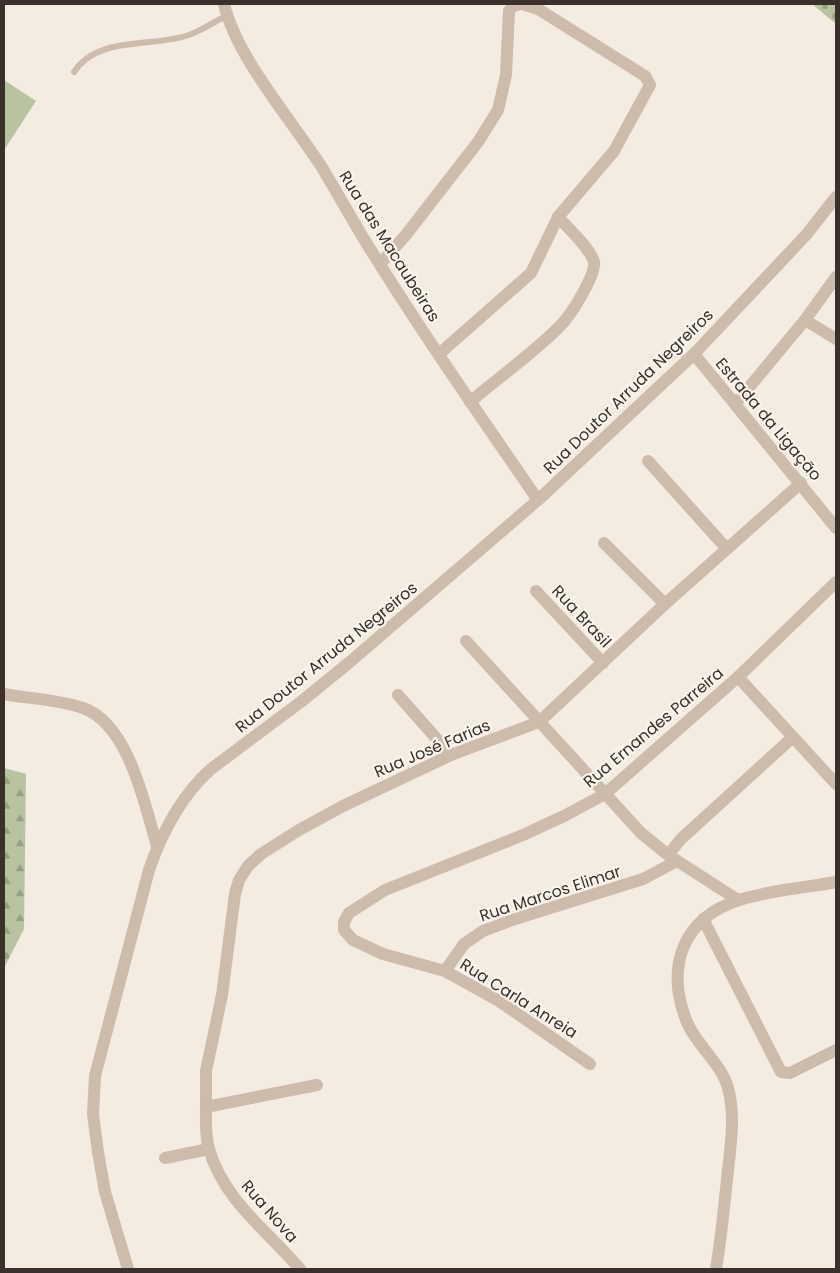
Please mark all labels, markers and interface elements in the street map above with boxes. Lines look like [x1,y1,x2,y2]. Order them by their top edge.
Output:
street label: Rua das Macaubeiras [334,166,446,326]
street label: Rua Doutor Arruda Negreiros [538,304,718,479]
street label: Estrada da Ligação [710,353,827,486]
street label: Rua Doutor Arruda Negreiros [230,577,422,738]
street label: Rua Brasil [547,580,617,653]
street label: Rua Ernandes Parreira [578,662,728,793]
street label: Rua José Farias [371,714,494,783]
street label: Rua Marcos Elimar [476,860,624,927]
street label: Rua Carla Anreia [455,953,582,1044]
street label: Rua Nova [236,1175,303,1248]

